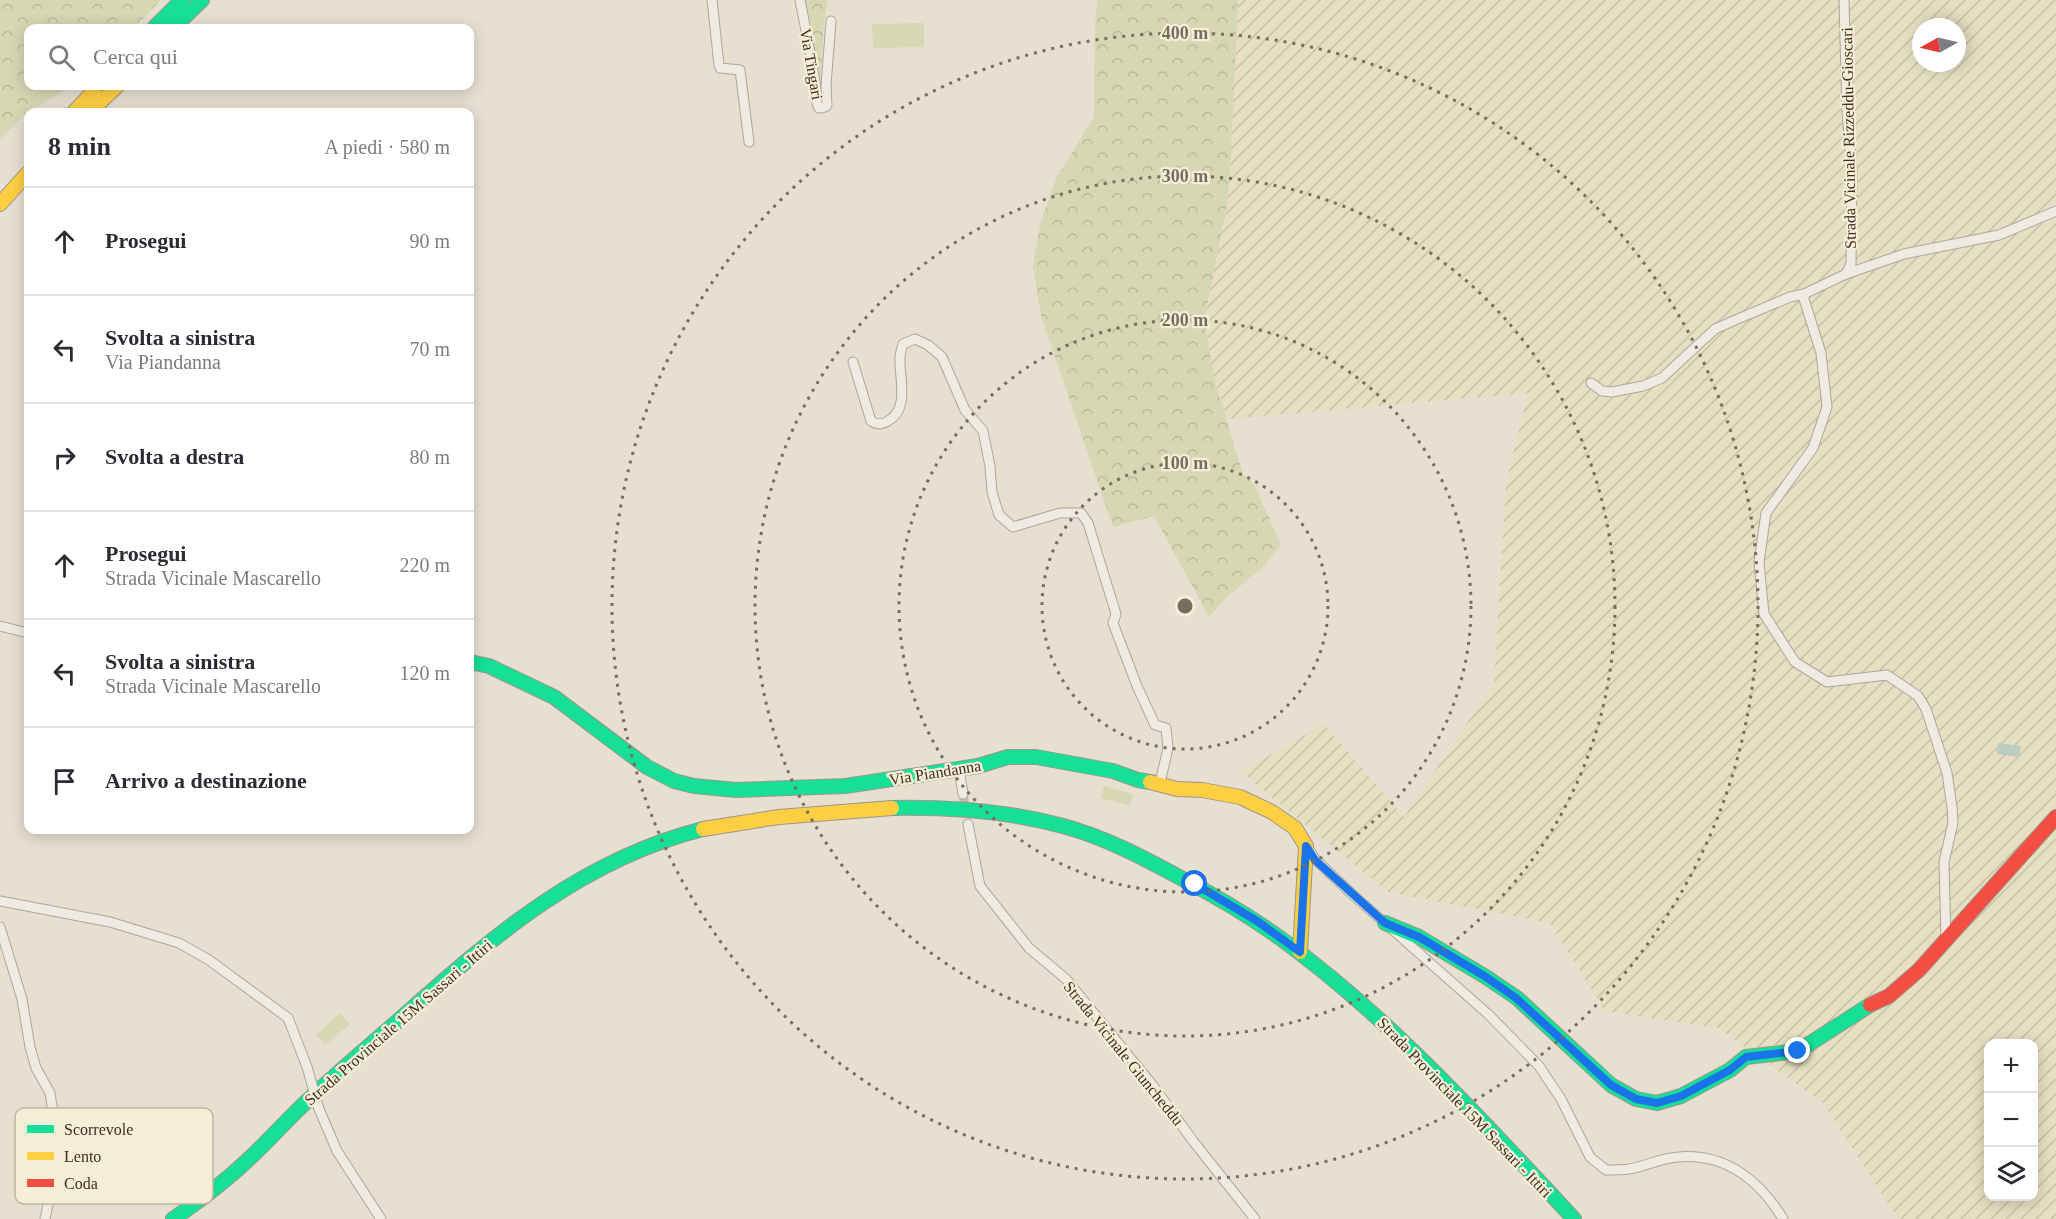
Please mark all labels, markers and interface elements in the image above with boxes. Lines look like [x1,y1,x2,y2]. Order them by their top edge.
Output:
north arrow [1912,18,1966,72]
text: 400 m [1162,23,1208,43]
search box [24,24,474,90]
street label: Strada Vicinale Rizzeddu-Gioscari [1838,26,1859,249]
street label: Via Tingari [796,27,826,102]
icon: search [45,41,78,74]
text: Cerca qui [93,44,178,69]
text: 8 min [48,132,111,161]
text: A piedi · 580 m [324,136,450,158]
text: 300 m [1162,166,1208,186]
icon: ahead [48,225,81,258]
text: Prosegui [105,228,186,253]
text: 90 m [409,230,450,252]
text: 200 m [1162,310,1208,330]
text: Svolta a sinistra [105,325,255,350]
icon: left [48,333,81,366]
text: 70 m [409,338,450,360]
text: Via Piandanna [105,351,221,373]
icon: right [48,441,81,474]
text: Svolta a destra [105,444,244,469]
text: 80 m [409,446,450,468]
text: 100 m [1162,453,1208,473]
text: Prosegui [105,541,186,566]
icon: ahead [48,549,81,582]
text: 220 m [399,554,450,576]
text: Strada Vicinale Mascarello [105,567,321,589]
centre of rings [1175,596,1195,616]
text: Svolta a sinistra [105,649,255,674]
icon: left [48,657,81,690]
text: 120 m [399,662,450,684]
text: Strada Vicinale Mascarello [105,675,321,697]
street label: Via Piandanna [888,757,982,788]
icon: arrive [48,765,81,798]
text: Arrivo a destinazione [105,768,307,793]
route start [1181,870,1207,896]
street label: Strada Provinciale 15M Sassari - Ittiri [301,936,496,1109]
street label: Strada Vicinale Giuncheddu [1060,978,1187,1129]
street label: Strada Provinciale 15M Sassari - Ittiri [1374,1014,1556,1201]
route end [1784,1037,1810,1063]
map controls [1984,1039,2038,1201]
button: + [1984,1039,2038,1093]
button: − [1984,1093,2038,1147]
legend [15,1108,213,1204]
text: Scorrevole [64,1121,133,1138]
button: layers [1984,1147,2038,1201]
text: Lento [64,1148,101,1165]
text: Coda [64,1175,98,1192]

